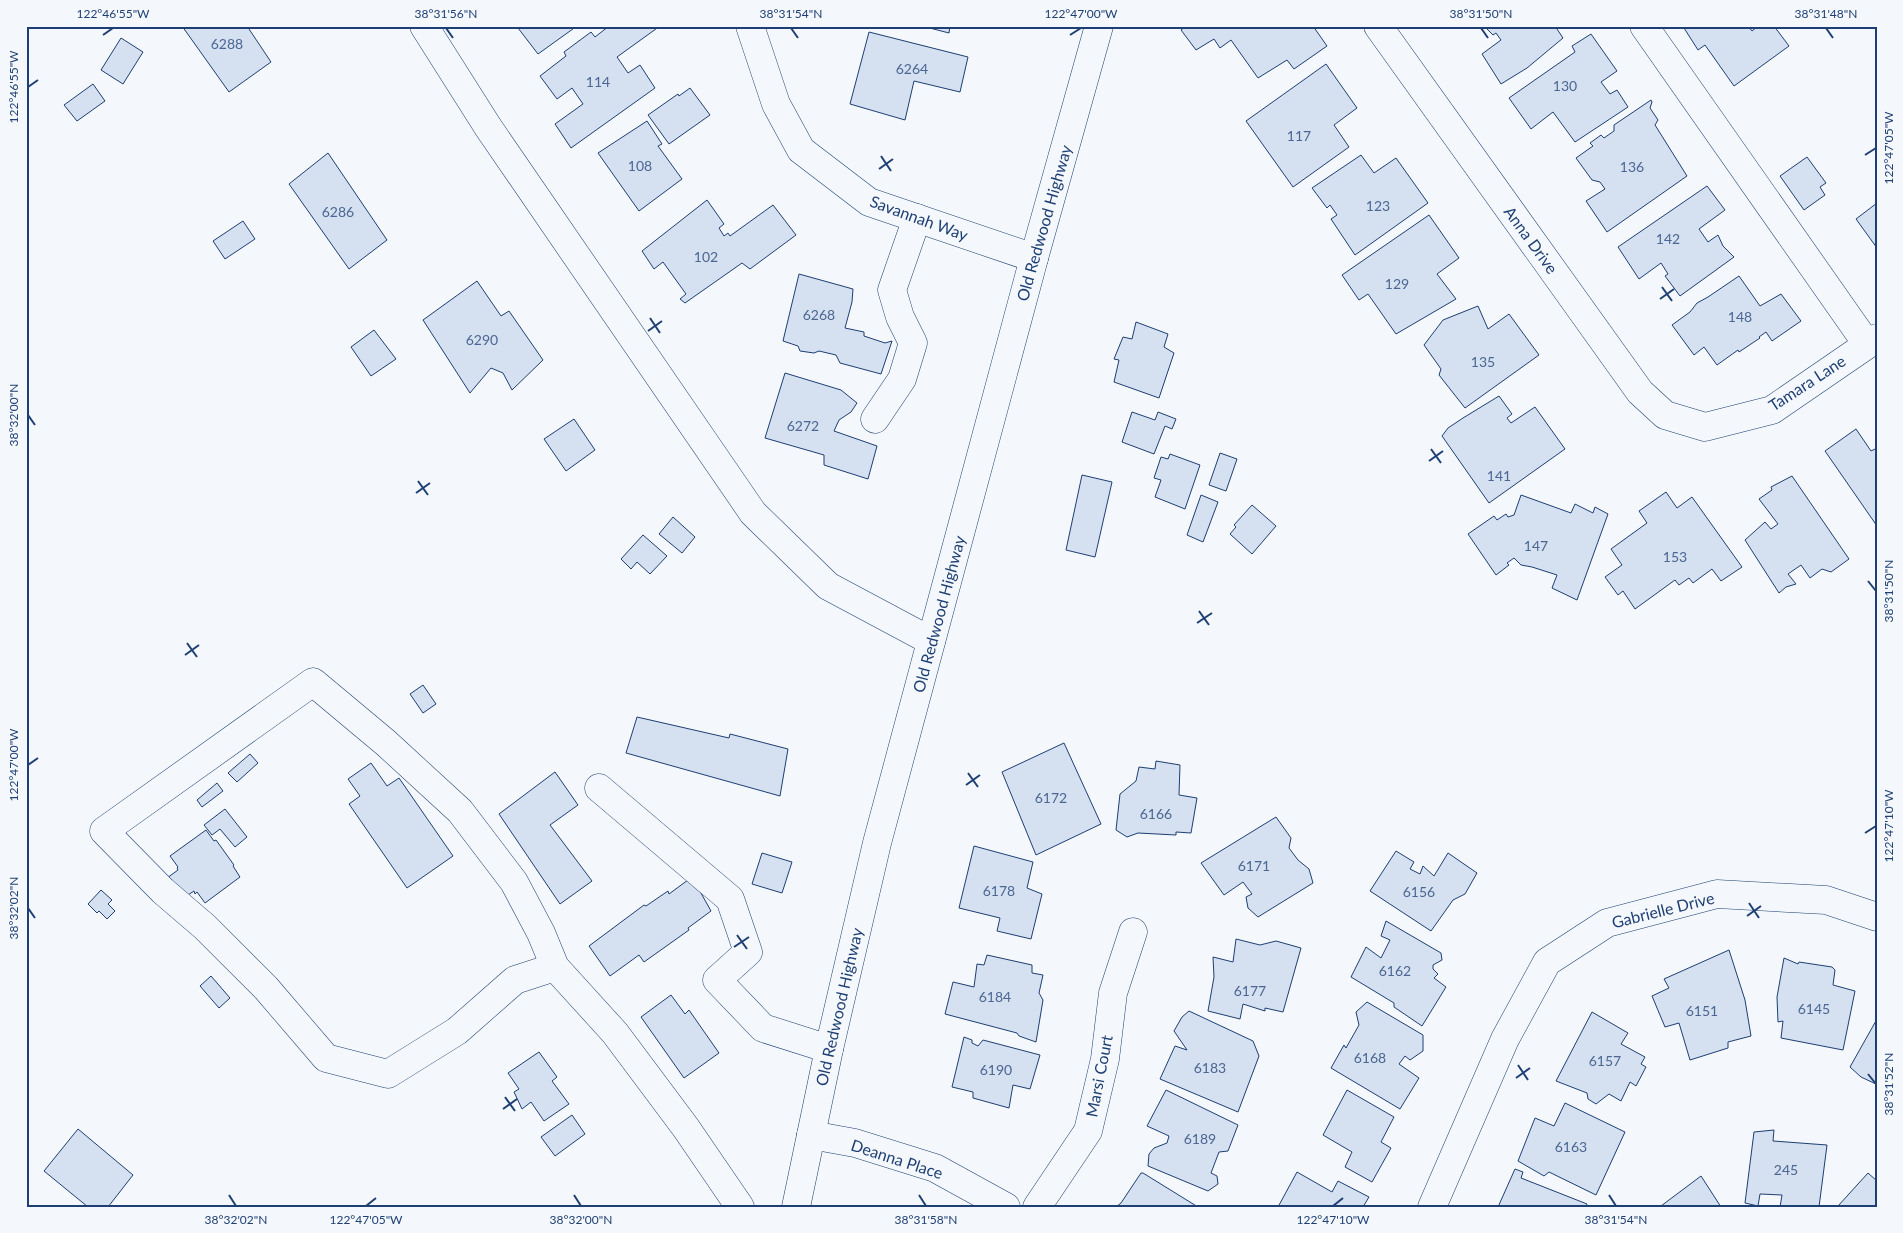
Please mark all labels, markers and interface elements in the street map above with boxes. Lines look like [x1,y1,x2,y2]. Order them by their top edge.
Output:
text: 122°46'55"W [76,6,150,21]
text: 38°31'56"N [415,6,477,21]
text: 38°31'54"N [760,6,822,21]
text: 122°47'00"W [1044,6,1118,21]
text: 38°31'50"N [1450,6,1512,21]
text: 38°31'48"N [1795,6,1857,21]
house number: 6288 [211,35,243,52]
text: 122°46'55"W [6,50,21,124]
house number: 6264 [896,60,928,77]
house number: 114 [586,73,610,90]
house number: 130 [1553,77,1577,94]
text: 122°47'05"W [1881,111,1896,185]
house number: 117 [1287,127,1311,144]
street label: Old Redwood Highway [1012,142,1075,303]
house number: 108 [628,157,652,174]
house number: 136 [1620,158,1644,175]
street label: Savannah Way [868,191,971,244]
house number: 123 [1366,197,1390,214]
street label: Anna Drive [1501,202,1562,277]
house number: 6286 [322,203,354,220]
house number: 142 [1656,230,1680,247]
house number: 102 [694,248,718,265]
house number: 129 [1385,275,1409,292]
house number: 6268 [803,306,835,323]
house number: 148 [1728,308,1752,325]
house number: 6290 [466,331,498,348]
street label: Tamara Lane [1765,351,1849,415]
house number: 135 [1471,353,1495,370]
text: 38°32'00"N [6,384,21,446]
house number: 6272 [787,417,819,434]
house number: 141 [1487,467,1511,484]
street label: Old Redwood Highway [908,533,969,694]
house number: 147 [1524,537,1548,554]
house number: 153 [1663,548,1687,565]
text: 38°31'50"N [1881,560,1896,622]
text: 122°47'00"W [6,728,21,802]
house number: 6172 [1035,789,1067,806]
text: 122°47'10"W [1881,789,1896,863]
house number: 6166 [1140,805,1172,822]
house number: 6171 [1238,857,1270,874]
text: 38°32'02"N [6,877,21,939]
house number: 6178 [983,882,1015,899]
house number: 6156 [1403,883,1435,900]
street label: Gabrielle Drive [1610,888,1716,931]
street label: Old Redwood Highway [811,925,866,1088]
house number: 6162 [1379,962,1411,979]
house number: 6177 [1234,982,1266,999]
house number: 6184 [979,988,1011,1005]
house number: 6145 [1798,1000,1830,1017]
house number: 6151 [1686,1002,1718,1019]
street label: Marsi Court [1081,1033,1116,1119]
house number: 6168 [1354,1049,1386,1066]
house number: 6157 [1589,1052,1621,1069]
text: 38°31'52"N [1881,1053,1896,1115]
house number: 6183 [1194,1059,1226,1076]
house number: 6190 [980,1061,1012,1078]
house number: 6189 [1184,1130,1216,1147]
street label: Deanna Place [849,1135,946,1182]
house number: 6163 [1555,1138,1587,1155]
house number: 245 [1774,1161,1798,1178]
text: 38°32'02"N [205,1212,267,1227]
text: 122°47'05"W [329,1212,403,1227]
text: 38°32'00"N [550,1212,612,1227]
text: 38°31'58"N [895,1212,957,1227]
text: 122°47'10"W [1296,1212,1370,1227]
text: 38°31'54"N [1585,1212,1647,1227]

